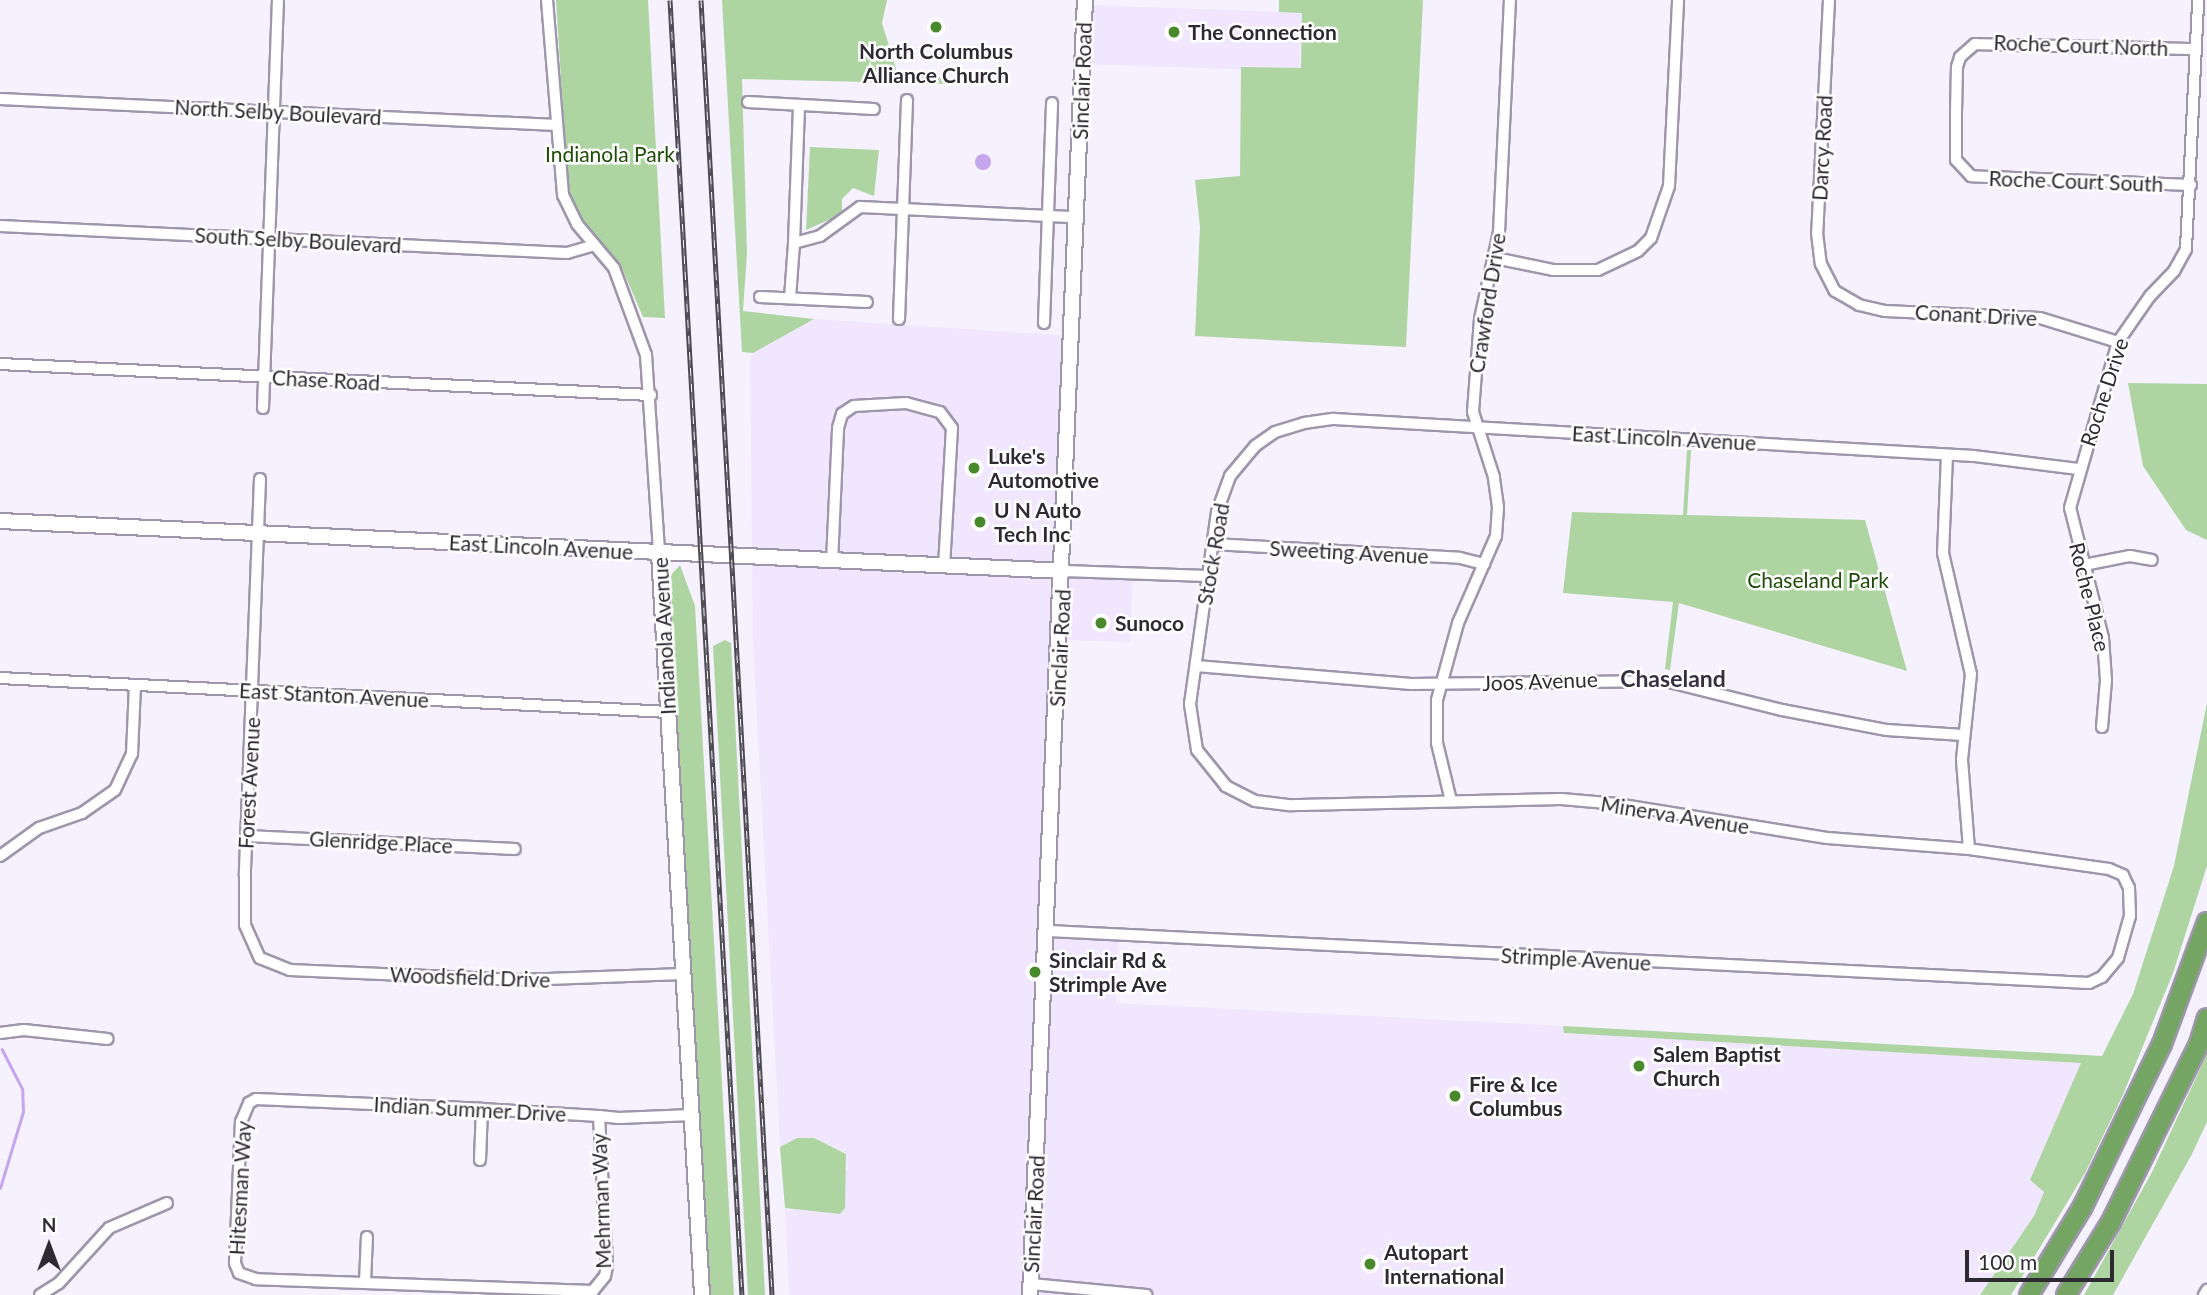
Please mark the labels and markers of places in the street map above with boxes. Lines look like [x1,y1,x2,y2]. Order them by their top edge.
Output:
marker: North Columbus Alliance Church [928,19,944,35]
place label: The Connection [1188,19,1337,45]
marker: The Connection [1166,24,1182,40]
place label: North Columbus Alliance Church [859,38,1013,88]
place label: Luke's Automotive [988,443,1099,493]
marker: Luke's Automotive [966,460,982,476]
place label: U N Auto Tech Inc [994,497,1082,547]
marker: U N Auto Tech Inc [972,514,988,530]
place label: Sunoco [1115,610,1184,636]
marker: Sunoco [1093,615,1109,631]
place label: Sinclair Rd & Strimple Ave [1049,947,1168,997]
marker: Sinclair Rd & Strimple Ave [1027,964,1043,980]
place label: Salem Baptist Church [1653,1041,1781,1091]
marker: Salem Baptist Church [1631,1058,1647,1074]
place label: Fire & Ice Columbus [1469,1071,1562,1121]
marker: Fire & Ice Columbus [1447,1088,1463,1104]
place label: Autopart International [1384,1239,1504,1289]
marker: Autopart International [1362,1256,1378,1272]

